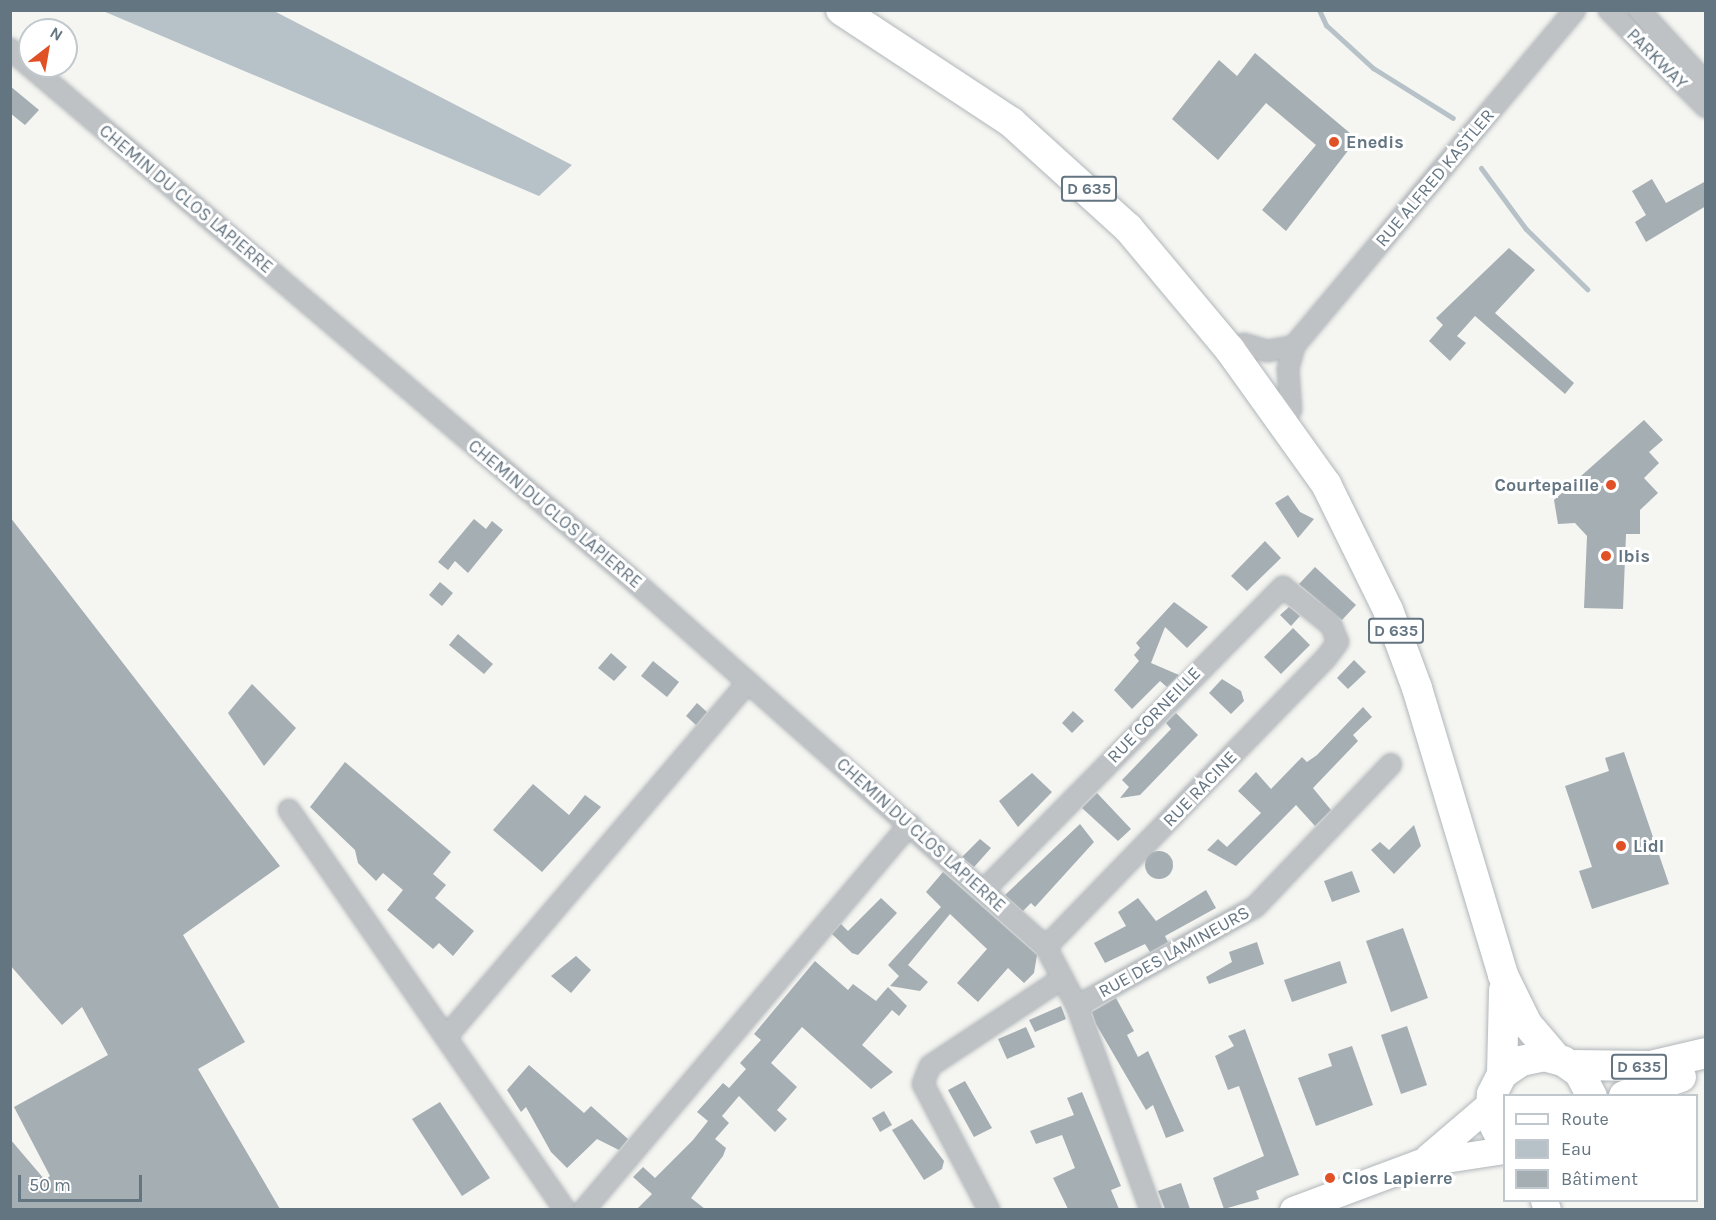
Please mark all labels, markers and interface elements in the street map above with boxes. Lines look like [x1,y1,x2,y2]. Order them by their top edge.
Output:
north arrow [18,18,78,78]
text: N [47,23,66,45]
street label: PARKWAY [1622,24,1692,94]
street label: RUE ALFRED KASTLER [1371,105,1499,251]
street label: CHEMIN DU CLOS LAPIERRE [95,120,277,278]
place label: Enedis [1346,131,1404,153]
marker: Enedis [1327,135,1341,149]
road number: D 635 [1060,176,1118,202]
street label: CHEMIN DU CLOS LAPIERRE [464,435,646,593]
place label: Courtepaille [1495,474,1599,496]
marker: Courtepaille [1604,478,1618,492]
place label: Ibis [1618,545,1650,567]
marker: Ibis [1599,549,1613,563]
road number: D 635 [1368,618,1424,644]
street label: RUE CORNEILLE [1103,662,1205,768]
street label: RUE RACINE [1159,747,1241,831]
street label: CHEMIN DU CLOS LAPIERRE [832,753,1010,917]
place label: Lidl [1633,835,1664,857]
marker: Lidl [1614,839,1628,853]
street label: RUE DES LAMINEURS [1095,901,1253,1003]
road number: D 635 [1610,1054,1668,1080]
legend [1503,1094,1698,1202]
text: Route [1561,1108,1609,1130]
text: Eau [1561,1138,1592,1160]
scale bar [21,1163,146,1201]
place label: Clos Lapierre [1342,1167,1453,1189]
text: Bâtiment [1561,1168,1638,1190]
marker: Clos Lapierre [1323,1171,1337,1185]
text: 50 m [29,1174,71,1196]

